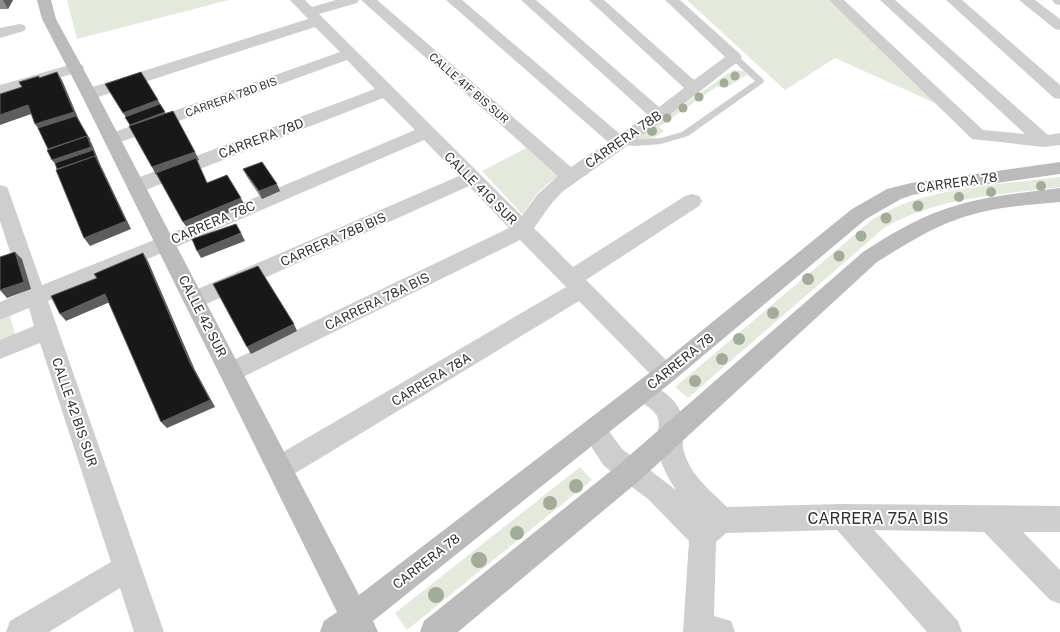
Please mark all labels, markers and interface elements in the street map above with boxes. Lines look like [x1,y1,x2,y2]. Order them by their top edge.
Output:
street label: CALLE 41F BIS SUR [427,50,511,126]
street label: CARRERA 78D BIS [183,75,279,119]
street label: CARRERA 78B [582,108,664,171]
street label: CARRERA 78D [216,115,306,162]
street label: CALLE 41G SUR [441,149,520,228]
street label: CARRERA 78 [916,169,998,196]
street label: CARRERA 78C [169,198,258,247]
street label: CARRERA 78B BIS [278,209,388,269]
street label: CARRERA 78A BIS [322,270,432,333]
street label: CALLE 42 SUR [175,273,230,360]
street label: CARRERA 78 [644,330,716,393]
street label: CARRERA 78A [389,350,474,409]
street label: CALLE 42 BIS SUR [49,356,100,469]
street label: CARRERA 75A BIS [807,509,949,528]
street label: CARRERA 78 [390,531,463,592]

